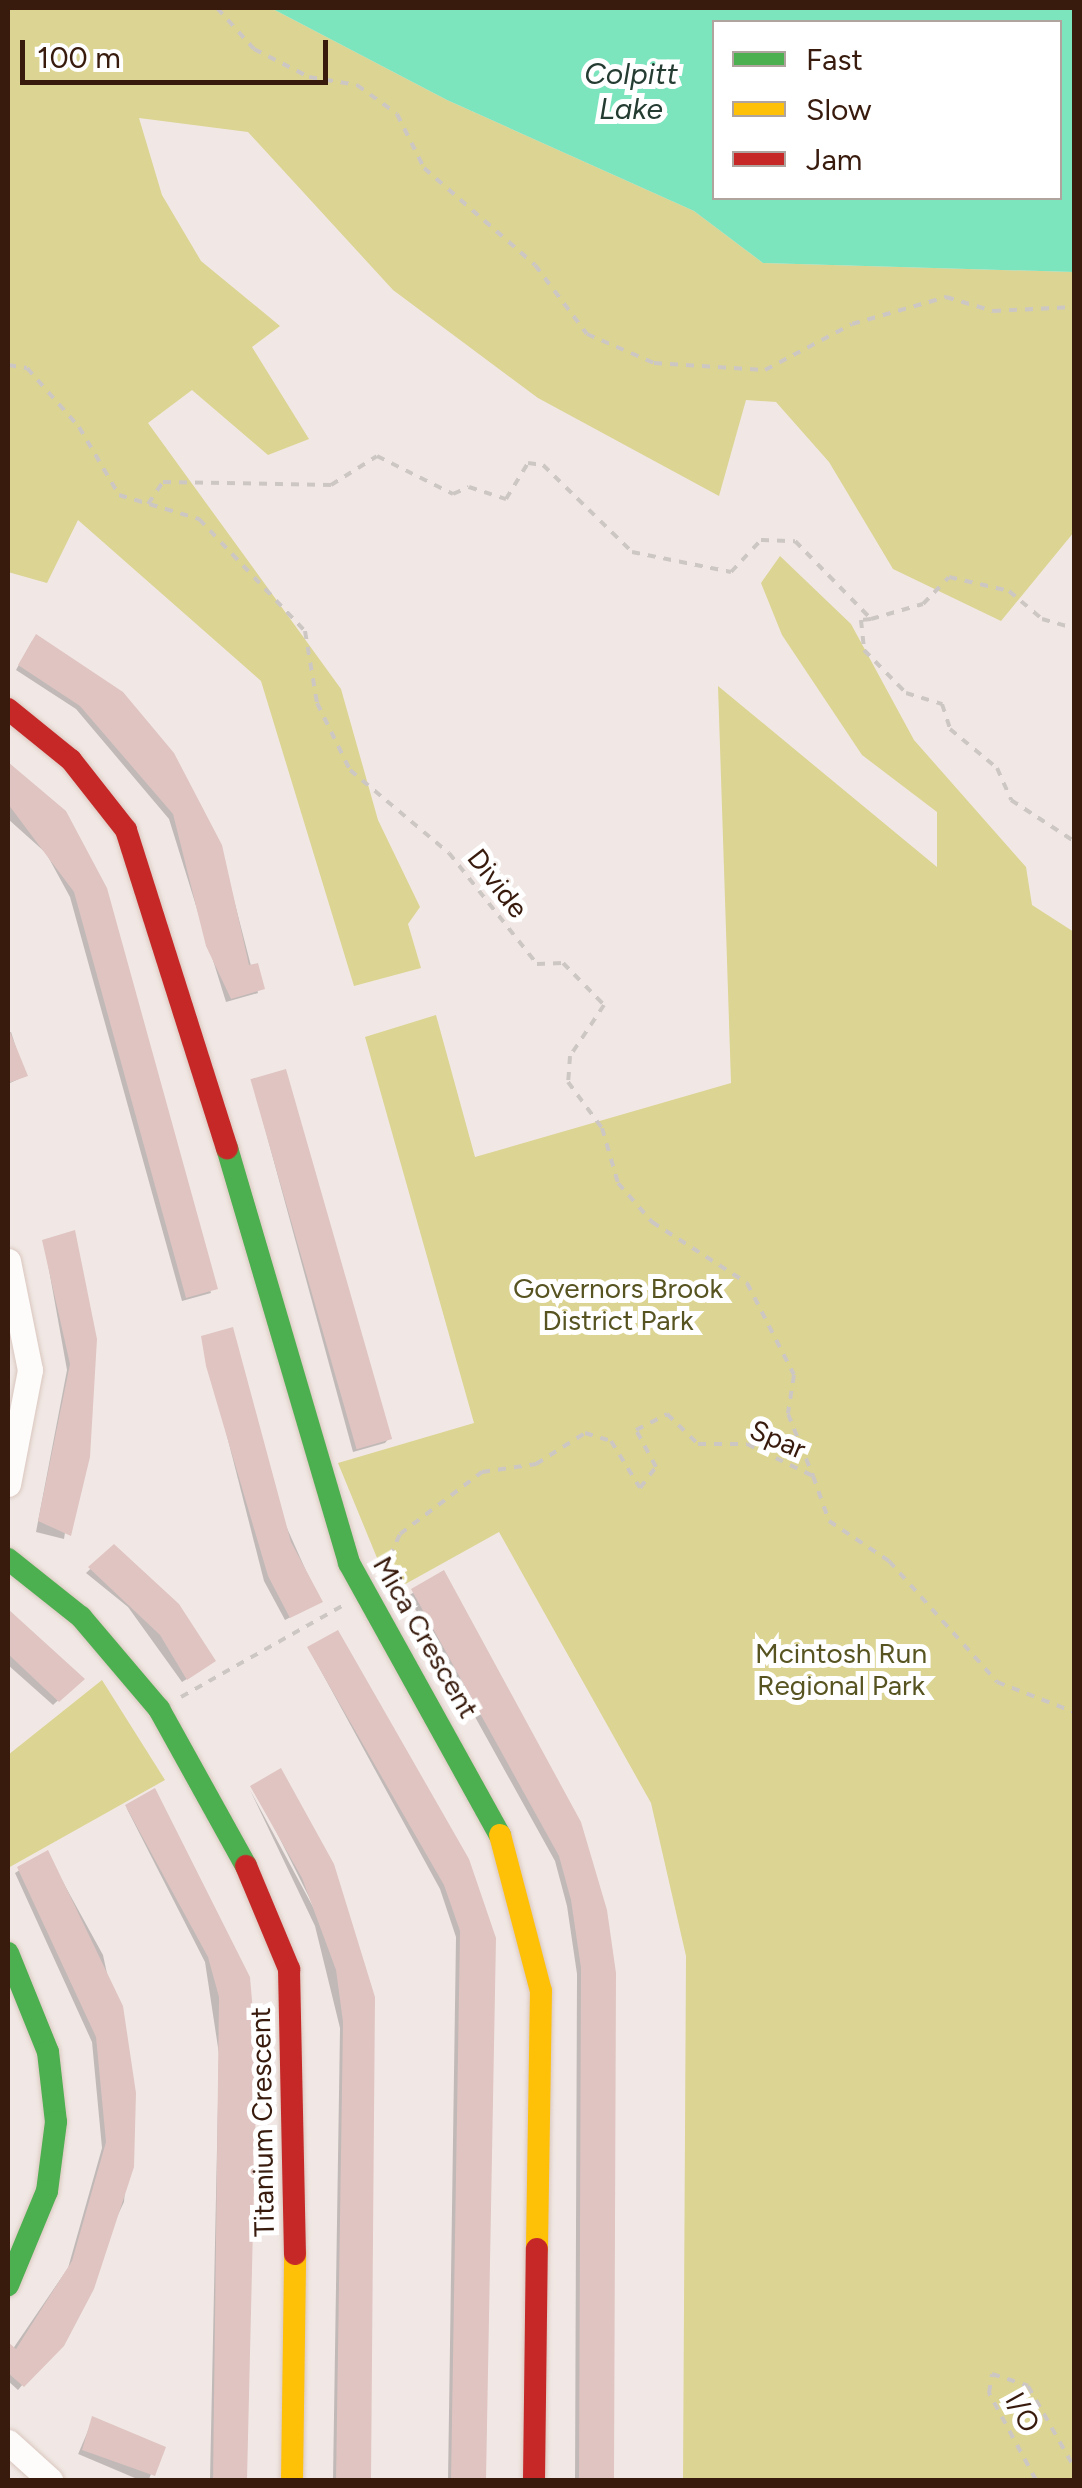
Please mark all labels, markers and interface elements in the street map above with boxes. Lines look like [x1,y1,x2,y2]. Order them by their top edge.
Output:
scale bar [25,20,332,82]
legend [712,20,1062,200]
text: 100 m [37,39,121,76]
text: Fast [806,41,863,78]
water label: Colpitt Lake [584,56,678,126]
text: Slow [806,91,872,128]
text: Jam [806,141,862,178]
street label: Divide [461,842,535,924]
park label: Governors Brook District Park [513,1271,723,1337]
street label: Spar [745,1412,811,1466]
street label: Mica Crescent [366,1550,486,1724]
park label: Mcintosh Run Regional Park [755,1636,927,1702]
street label: Titanium Crescent [243,2007,281,2237]
street label: I/O [999,2386,1047,2438]

